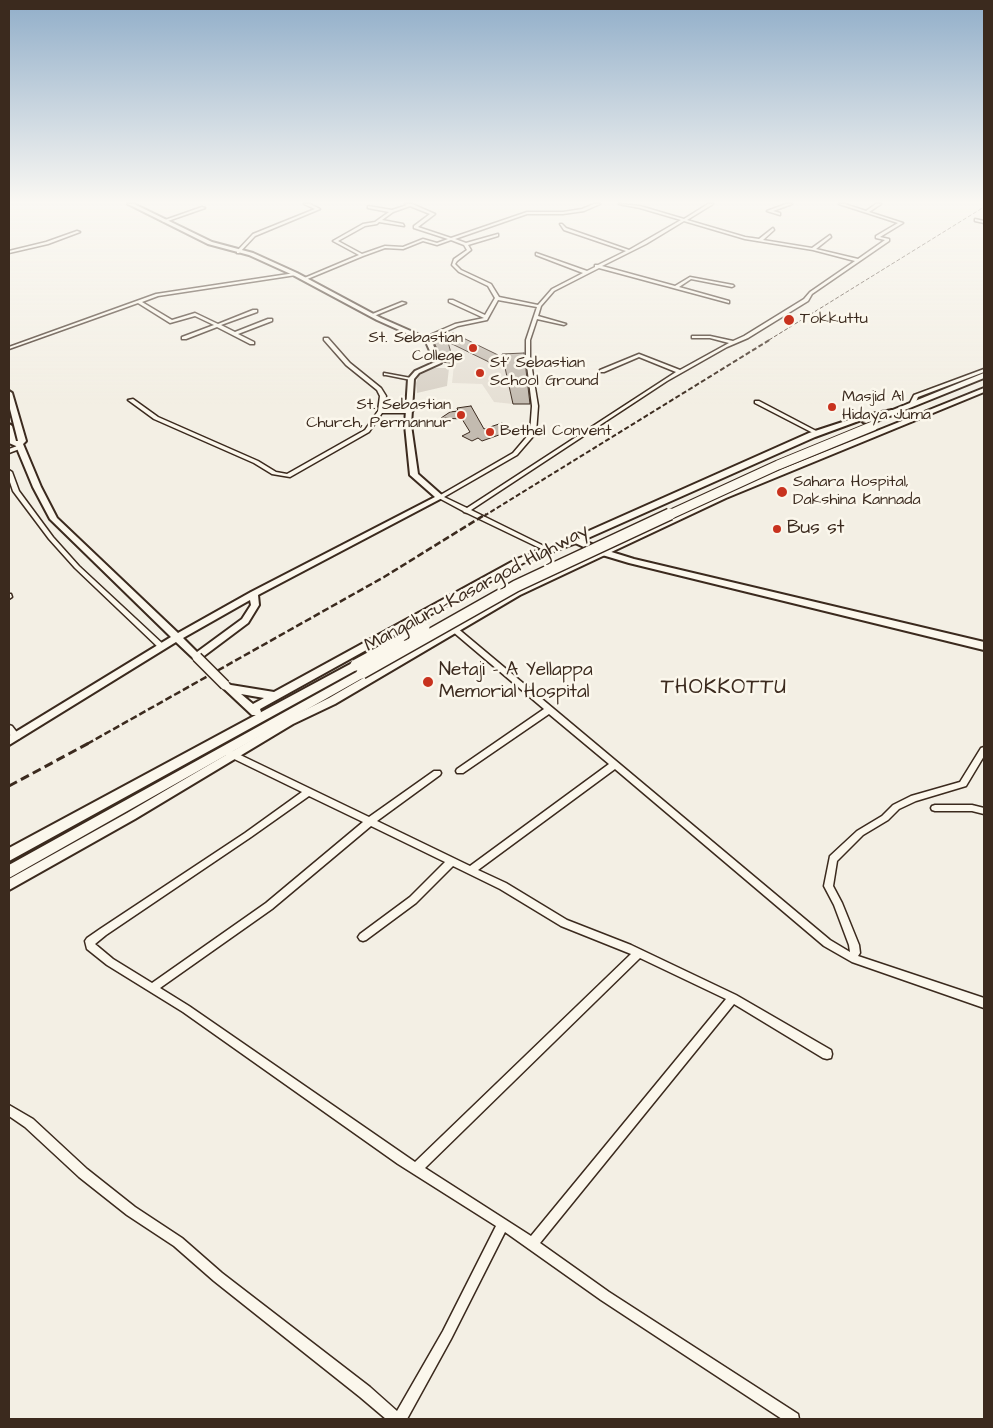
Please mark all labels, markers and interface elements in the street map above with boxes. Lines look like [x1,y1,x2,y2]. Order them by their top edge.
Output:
place label: Tokkuttu [800,310,868,330]
marker: Tokkuttu [782,313,796,327]
place label: St. Sebastian College [368,329,463,367]
marker: St. Sebastian College [467,342,479,354]
place label: St' Sebastian School Ground [490,354,598,392]
marker: St' Sebastian School Ground [474,367,486,379]
place label: Masjid Al Hidaya Juma [842,388,931,426]
place label: St. Sebastian Church, Permannur [306,396,451,434]
marker: Masjid Al Hidaya Juma [826,401,838,413]
marker: St. Sebastian Church, Permannur [455,409,467,421]
place label: Bethel Convent [500,422,612,442]
marker: Bethel Convent [484,426,496,438]
place label: Sahara Hospital, Dakshina Kannada [793,473,921,511]
marker: Sahara Hospital, Dakshina Kannada [775,485,789,499]
place label: Bus st [787,518,845,540]
street label: Mangaluru-Kasargod Highway [361,520,593,658]
marker: Bus st [771,523,783,535]
place label: Netaji - A Yellappa Memorial Hospital [439,660,593,704]
marker: Netaji - A Yellappa Memorial Hospital [421,675,435,689]
district label: THOKKOTTU [660,676,788,702]

